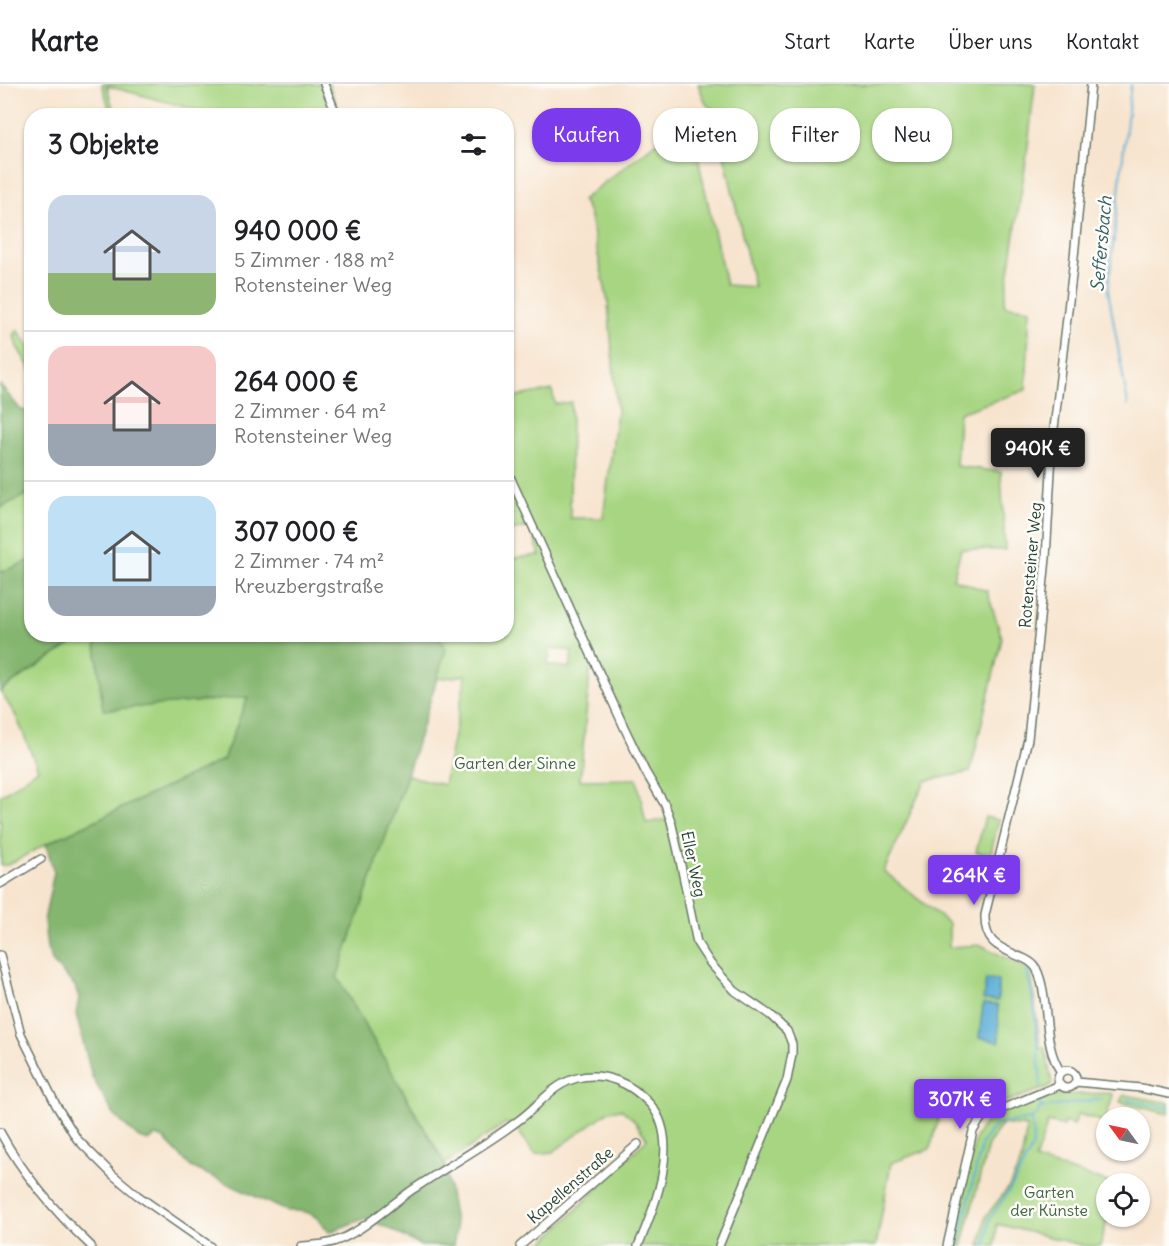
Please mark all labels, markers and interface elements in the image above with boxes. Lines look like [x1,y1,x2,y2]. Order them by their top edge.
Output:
text: Karte [30,23,99,59]
text: Start [784,28,830,55]
text: Karte [863,28,915,55]
text: Über uns [948,28,1033,55]
text: Kontakt [1066,28,1139,55]
chip: Kaufen [532,108,641,162]
chip: Mieten [653,108,758,162]
chip: Filter [770,108,860,162]
chip: Neu [872,108,952,162]
text: 3 Objekte [48,128,159,161]
icon: filters [457,128,490,161]
water label: Seffersbach [1085,195,1117,293]
text: 940 000 € [234,214,362,247]
icon: home [96,219,168,291]
text: 5 Zimmer · 188 m² [234,247,395,272]
text: Rotensteiner Weg [234,272,392,297]
text: 264 000 € [234,365,359,398]
icon: home [96,370,168,442]
text: 2 Zimmer · 64 m² [234,398,386,423]
text: Rotensteiner Weg [234,423,392,448]
pin: 940K € [989,428,1087,479]
text: 940K € [1005,435,1071,460]
street label: Rotensteiner Weg [1015,501,1045,629]
text: 307 000 € [234,515,359,548]
icon: home [96,520,168,592]
text: 2 Zimmer · 74 m² [234,548,384,573]
text: Kreuzbergstraße [234,573,384,598]
park label: Garten der Sinne [454,753,576,773]
street label: Eller Weg [677,829,711,899]
pin: 264K € [925,855,1023,906]
text: 264K € [942,862,1006,887]
pin: 307K € [911,1079,1009,1130]
text: 307K € [928,1086,992,1111]
north arrow [1096,1107,1150,1161]
map controls [1096,1107,1150,1227]
street label: Kapellenstraße [523,1142,617,1228]
button: locate [1096,1173,1150,1227]
park label: Garten der Künste [1010,1182,1088,1220]

